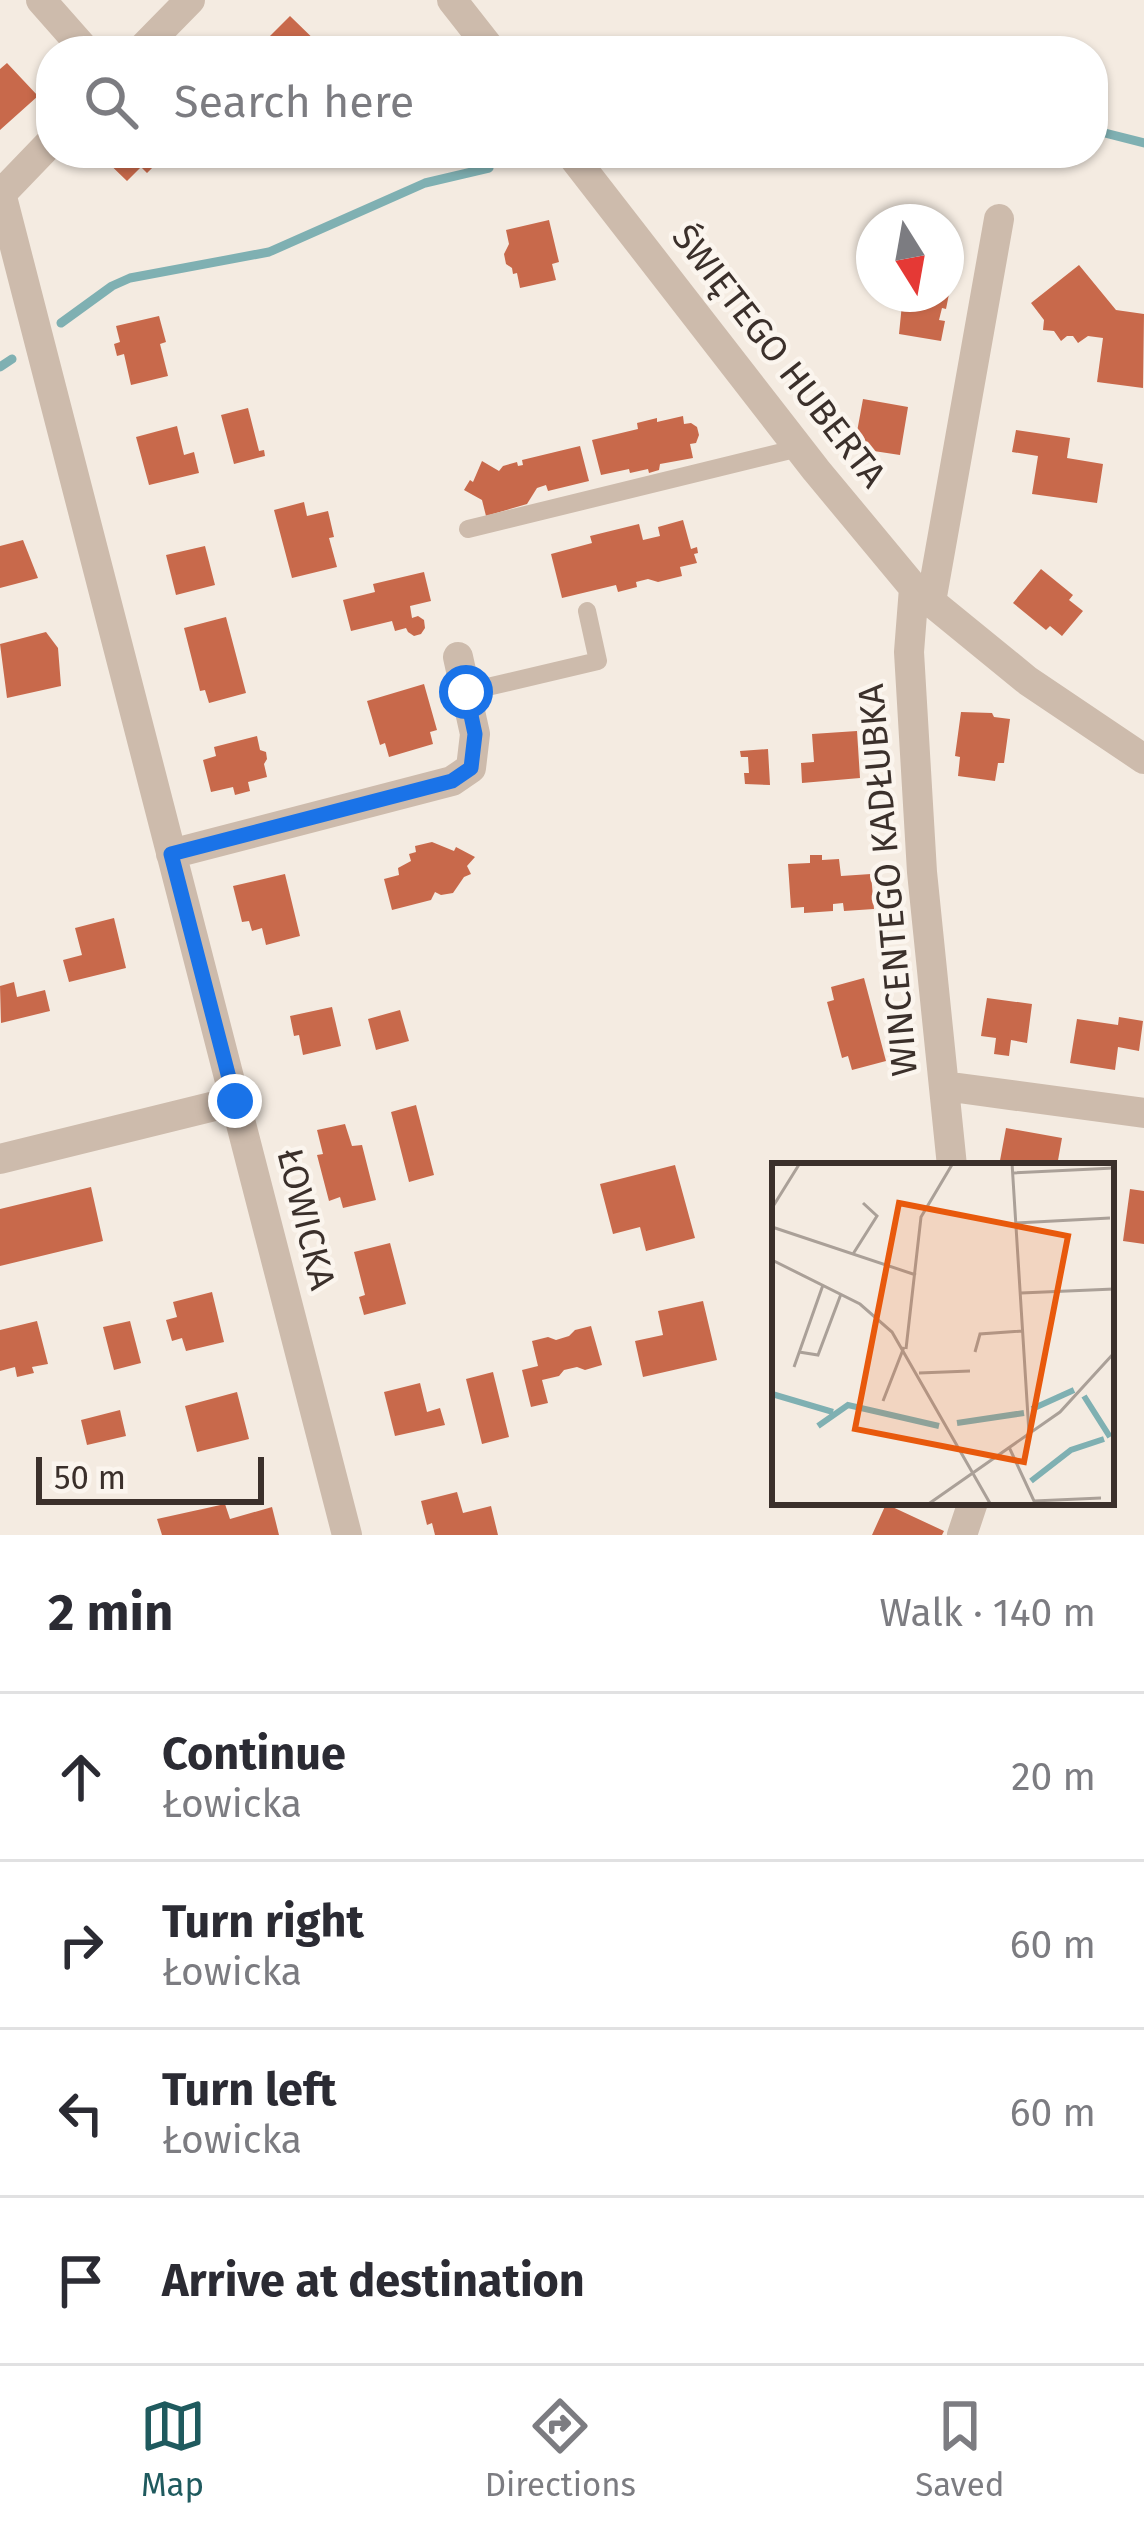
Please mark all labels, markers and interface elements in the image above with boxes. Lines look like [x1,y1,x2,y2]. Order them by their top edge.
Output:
search box [36,36,1108,168]
icon: search [78,69,144,135]
text: Search here [174,75,414,129]
north arrow [856,204,964,312]
street label: ŚWIĘTEGO HUBERTA [663,216,896,496]
route start [439,665,493,719]
street label: WINCENTEGO KADŁUBKA [849,682,927,1078]
route end [208,1074,262,1128]
street label: ŁOWICKA [267,1144,345,1295]
inset map [772,1163,1114,1505]
scale bar [36,1451,264,1504]
text: 50 m [54,1458,126,1498]
text: 2 min [48,1582,173,1644]
text: Walk · 140 m [880,1590,1096,1636]
text: Continue [162,1727,346,1781]
icon: ahead [48,1744,114,1810]
text: 20 m [1011,1754,1096,1800]
text: Łowicka [162,1781,302,1827]
text: Turn right [162,1895,364,1949]
icon: right [48,1912,114,1978]
text: 60 m [1010,1922,1096,1968]
text: Łowicka [162,1949,302,1995]
text: Turn left [162,2063,336,2117]
icon: left [48,2080,114,2146]
text: 60 m [1010,2090,1096,2136]
text: Łowicka [162,2117,302,2163]
icon: arrive [48,2248,114,2314]
text: Arrive at destination [162,2254,585,2308]
tab: Map [140,2393,206,2505]
tab: Directions [485,2393,636,2505]
tab: Saved [915,2393,1004,2505]

